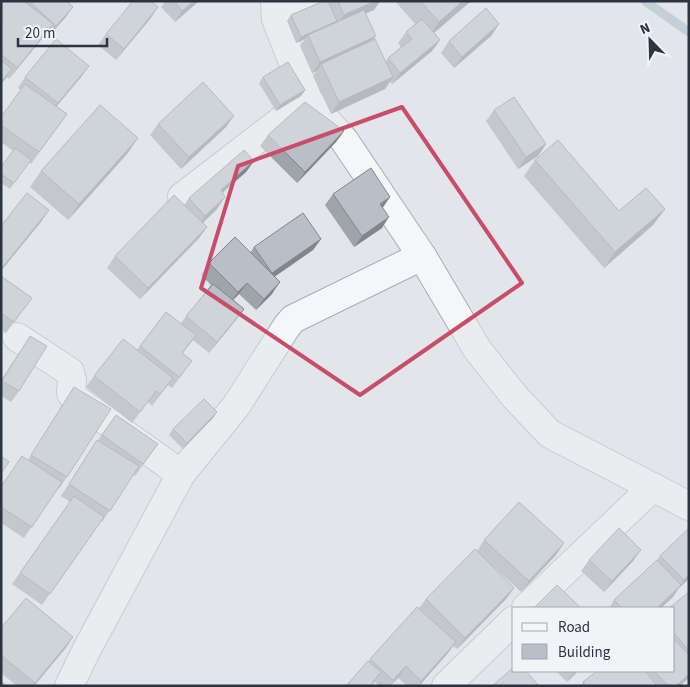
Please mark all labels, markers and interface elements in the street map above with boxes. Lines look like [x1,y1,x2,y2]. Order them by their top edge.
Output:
scale bar [18,15,106,47]
north arrow [625,15,675,65]
text: N [637,18,654,40]
text: 20 m [25,23,55,44]
legend [512,607,675,672]
text: Road [558,617,590,638]
text: Building [558,642,611,663]

